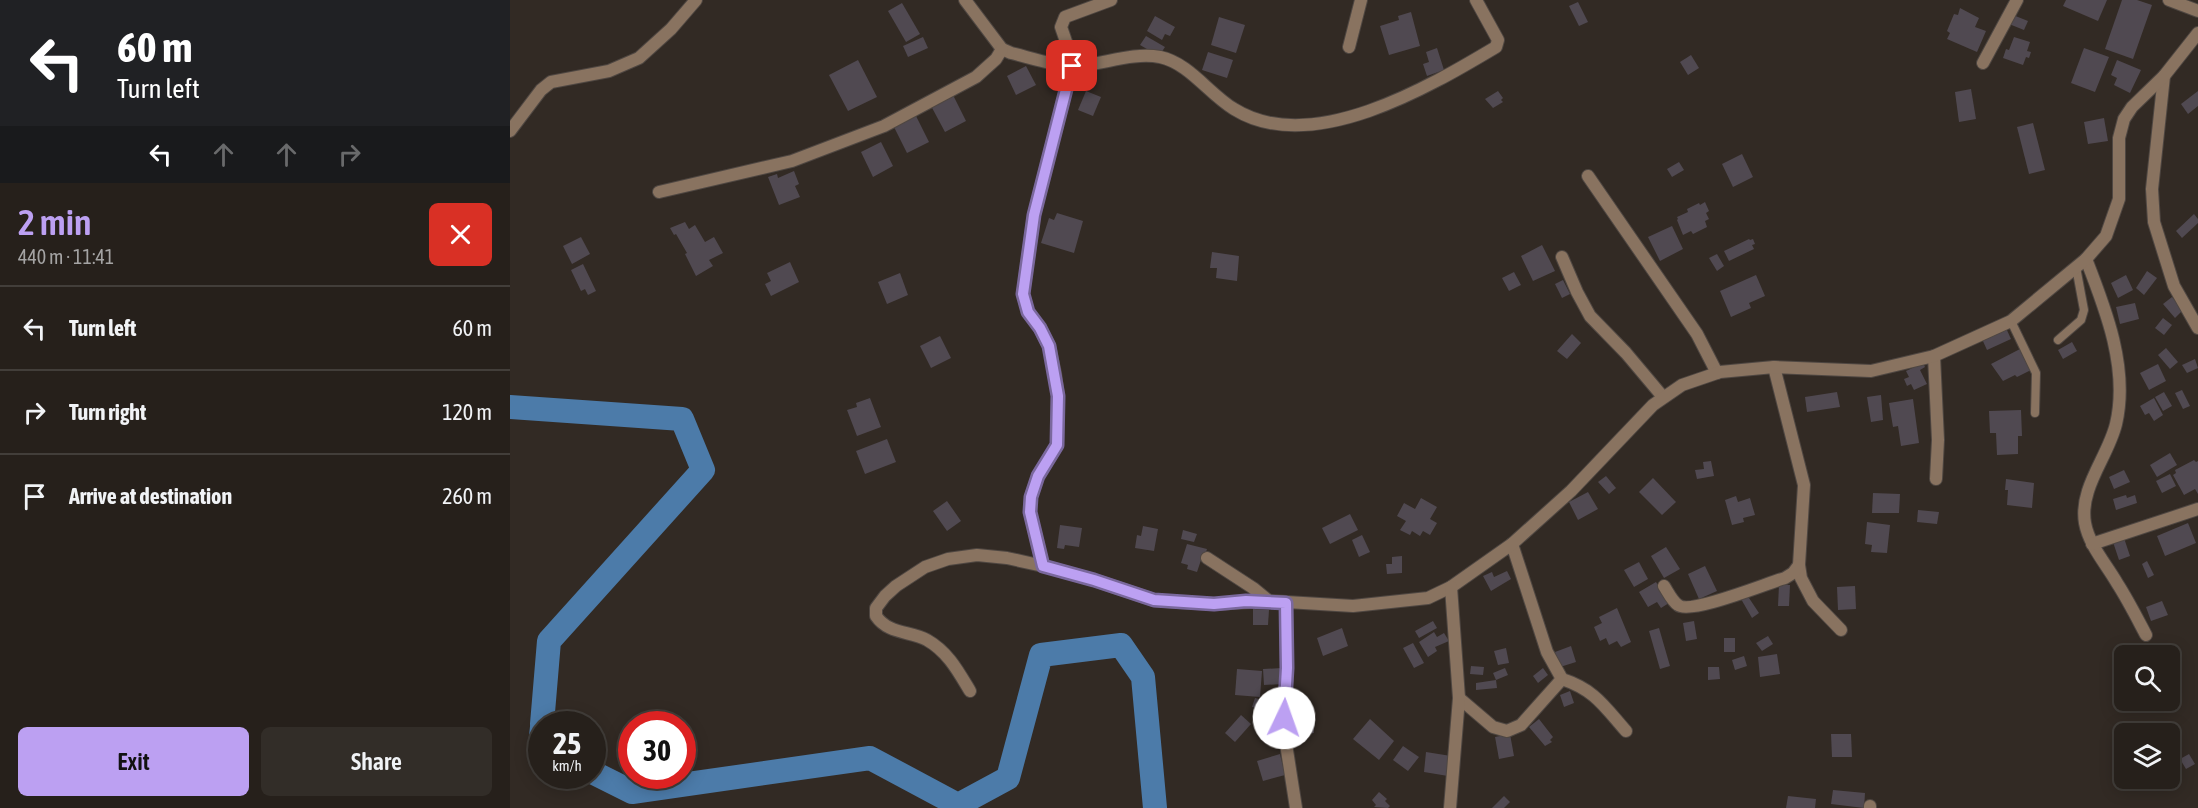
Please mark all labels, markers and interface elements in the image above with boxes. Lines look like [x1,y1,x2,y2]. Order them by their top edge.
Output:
text: 60 m [117,23,192,71]
icon: left [18,24,96,102]
pin [1046,40,1097,91]
icon: arrive [1055,49,1088,82]
text: Turn left [117,73,200,104]
icon: left [144,138,177,171]
icon: ahead [207,138,240,171]
icon: ahead [270,138,303,171]
icon: right [333,138,366,171]
text: 2 min [18,201,92,243]
button: close [429,203,492,266]
text: 440 m · 11:41 [18,245,114,268]
icon: left [18,312,51,345]
text: Turn left [69,315,136,341]
text: 60 m [452,315,492,341]
icon: right [18,396,51,429]
text: Turn right [69,399,146,425]
text: 120 m [442,399,492,425]
icon: arrive [18,480,51,513]
text: Arrive at destination [69,483,232,509]
text: 260 m [442,483,492,509]
map controls [2114,645,2180,789]
button: search [2114,645,2180,711]
position arrow [1252,686,1316,750]
speed limit sign: 30 [618,711,696,789]
button: layers [2114,723,2180,789]
text: 25 [553,726,581,760]
button: Exit [18,727,249,796]
button: Share [261,727,492,796]
text: km/h [552,757,582,774]

